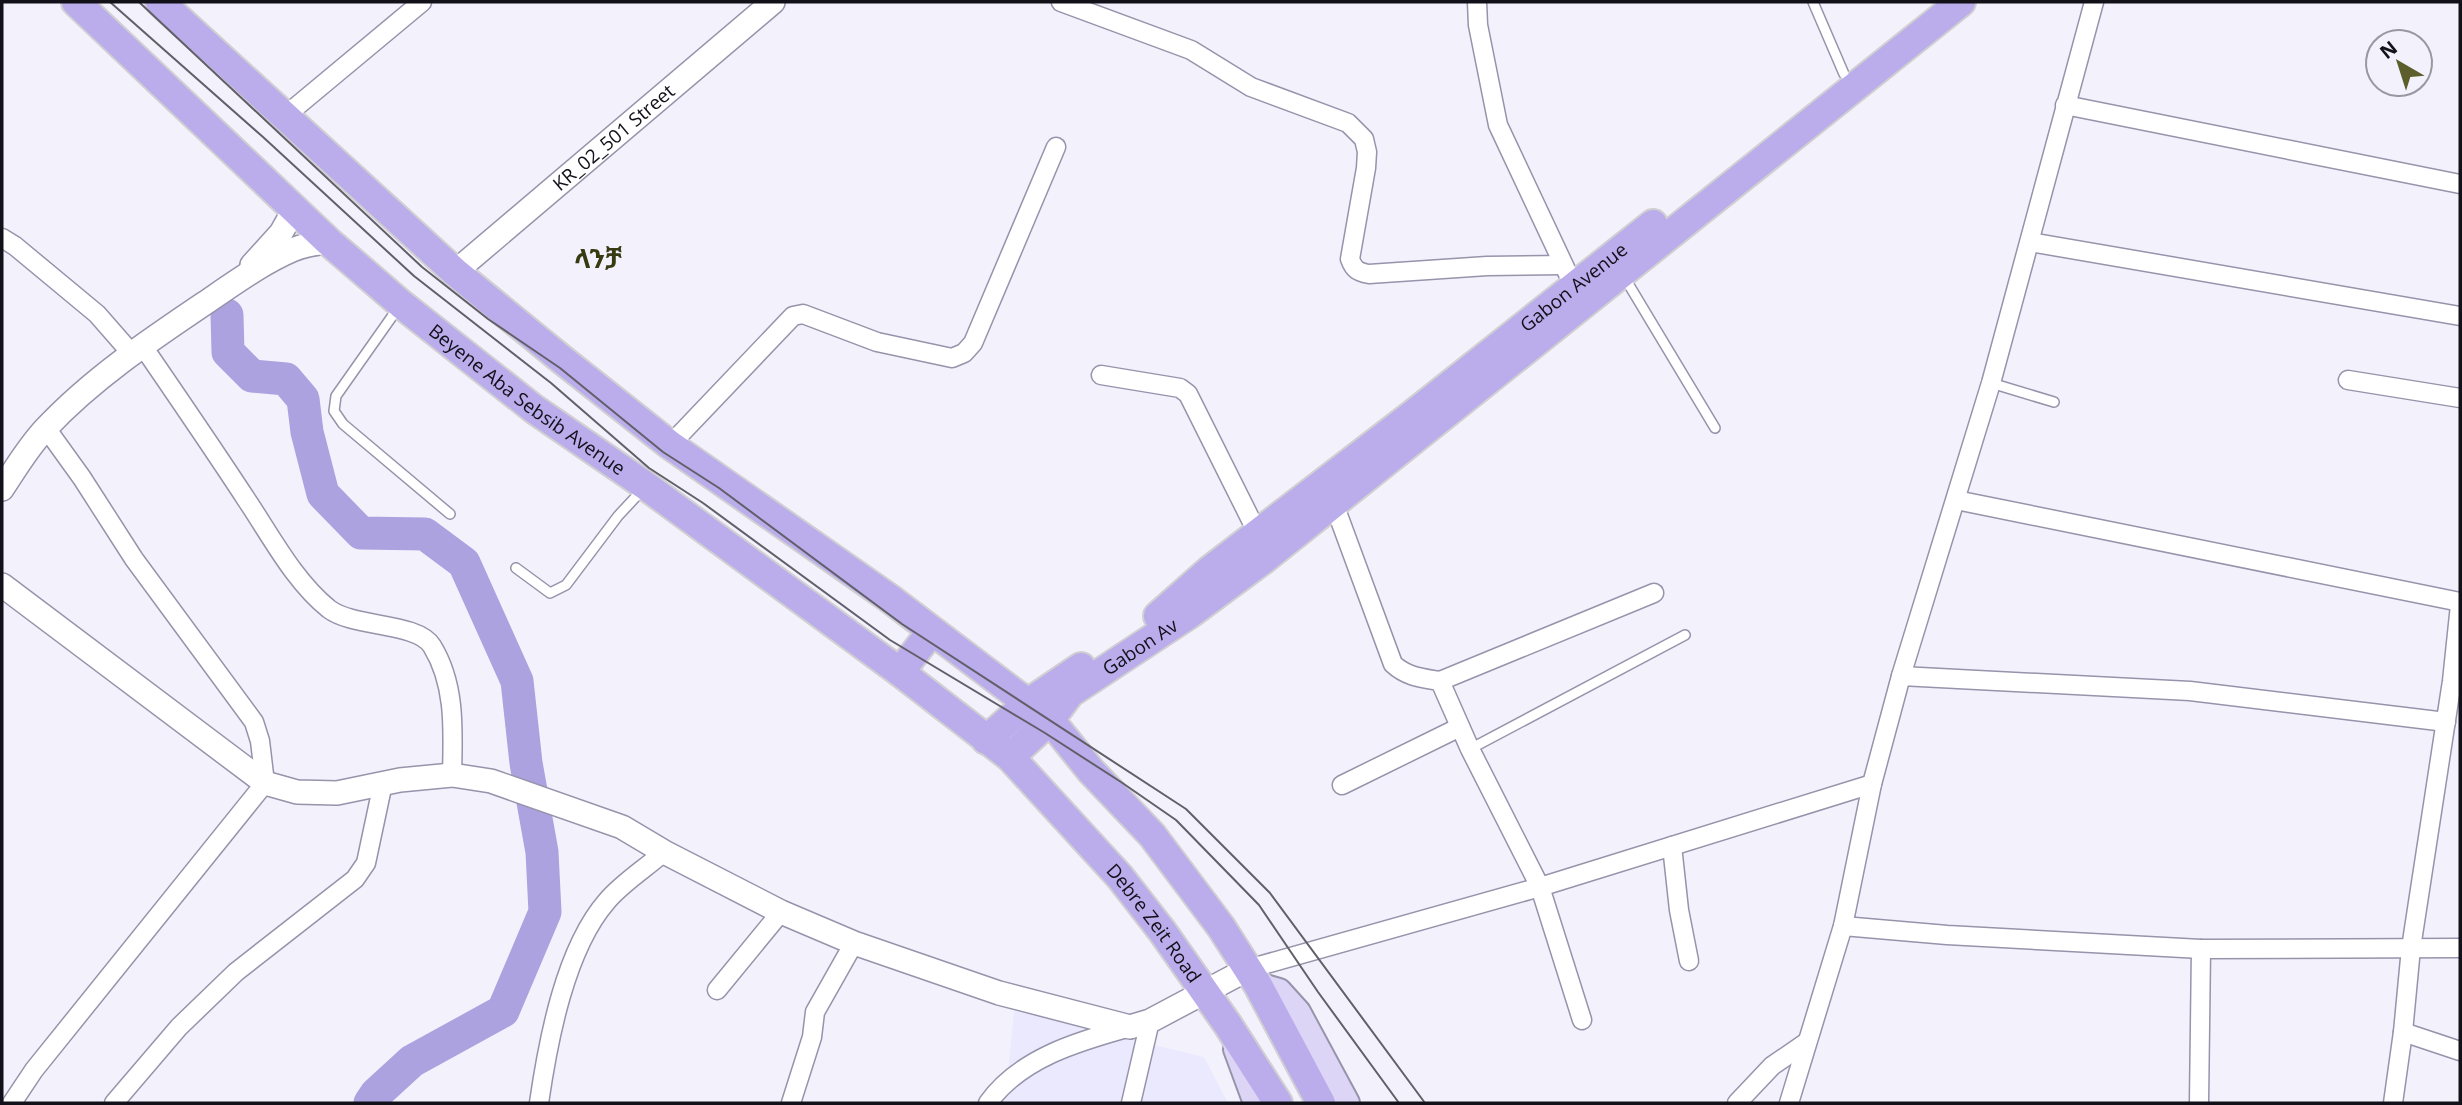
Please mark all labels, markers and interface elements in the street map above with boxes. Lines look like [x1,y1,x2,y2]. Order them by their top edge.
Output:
north arrow [2364,28,2434,98]
text: N [2374,35,2402,65]
street label: KR_02_501 Street [547,78,680,197]
street label: Gabon Avenue [1514,236,1633,338]
district label: ላንቻ [574,240,622,276]
street label: Beyene Aba Sebsib Avenue [423,318,631,481]
street label: Gabon Av [1097,612,1183,681]
street label: Debre Zeit Road [1101,858,1207,988]

